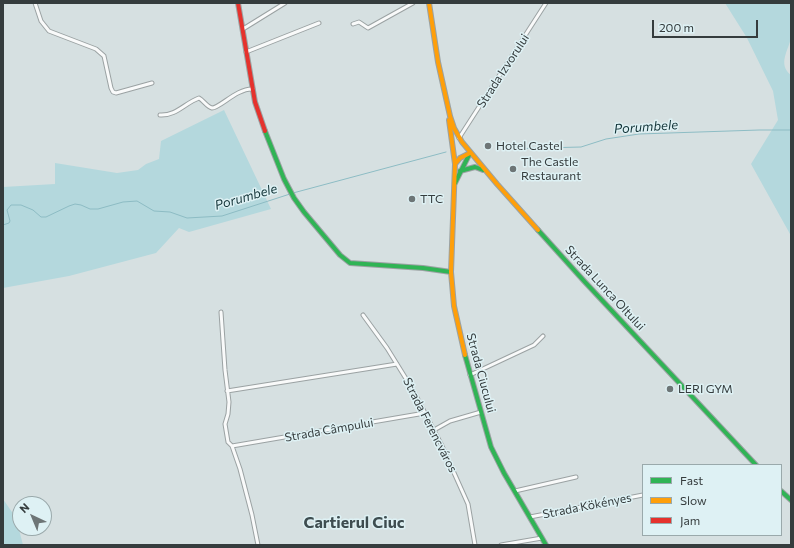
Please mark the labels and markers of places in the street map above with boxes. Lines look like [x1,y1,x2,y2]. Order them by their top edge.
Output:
place label: Hotel Castel [496,139,563,153]
marker: Hotel Castel [483,141,493,151]
place label: The Castle Restaurant [521,155,581,183]
marker: The Castle Restaurant [508,164,518,174]
place label: TTC [420,192,443,206]
marker: TTC [407,194,417,204]
place label: LERI GYM [678,382,733,396]
marker: LERI GYM [665,384,675,394]

